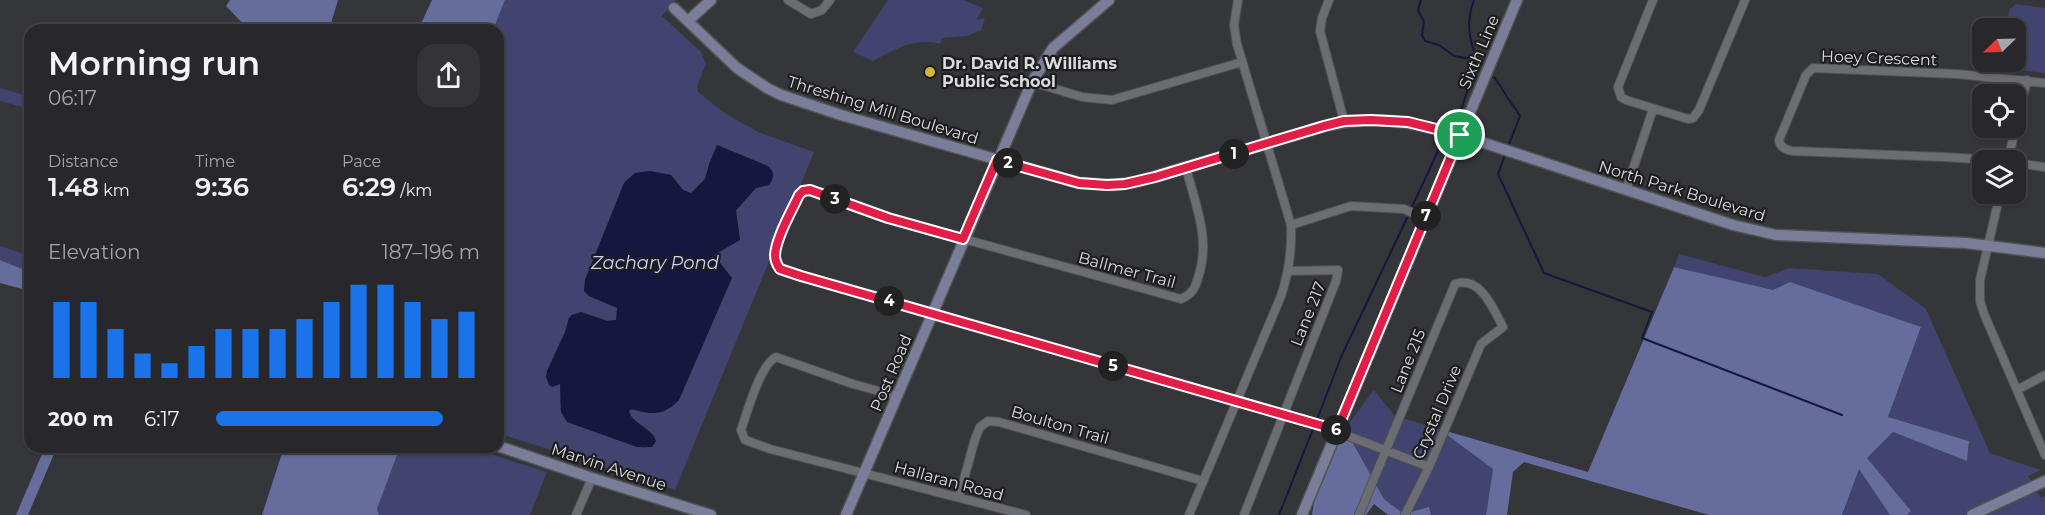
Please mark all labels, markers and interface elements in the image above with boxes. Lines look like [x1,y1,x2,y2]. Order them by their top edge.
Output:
street label: Sixth Line [1455,12,1503,92]
north arrow [1972,18,2026,72]
map controls [1972,18,2026,204]
text: Morning run [48,43,260,83]
button: share [417,44,480,107]
street label: Hoey Crescent [1821,46,1938,70]
place label: Dr. David R. Williams Public School [942,54,1118,91]
marker: Dr. David R. Williams Public School [923,65,937,79]
street label: Threshing Mill Boulevard [785,72,981,148]
button: locate [1972,84,2026,138]
text: 06:17 [48,86,97,110]
pin [1434,109,1485,160]
icon: arrive [1443,118,1476,151]
pin: 1 [1219,139,1249,169]
text: 1 [1231,144,1237,163]
pin: 2 [993,148,1023,178]
button: layers [1972,150,2026,204]
text: Distance [48,152,118,171]
text: Time [195,152,235,171]
text: Pace [342,152,381,171]
text: 2 [1003,153,1013,172]
street label: North Park Boulevard [1596,157,1768,225]
text: 1.48 [48,171,99,203]
text: 9:36 [195,171,249,203]
text: 6:29 [342,171,396,203]
text: km [99,181,130,200]
text: /km [396,181,432,200]
pin: 3 [820,184,850,214]
text: 3 [830,189,840,208]
pin: 7 [1411,201,1441,231]
text: 7 [1421,206,1431,225]
text: Elevation [48,240,140,264]
text: 187–196 m [382,240,480,264]
street label: Ballmer Trail [1076,248,1178,292]
water label: Zachary Pond [590,252,720,274]
street label: Lane 217 [1286,279,1330,349]
pin: 4 [874,286,904,316]
text: 4 [883,291,895,310]
street label: Lane 215 [1387,326,1429,396]
street label: Post Road [866,332,916,414]
pin: 5 [1098,351,1128,381]
text: 5 [1108,356,1118,375]
street label: Crystal Drive [1409,362,1465,462]
street label: Boulton Trail [1009,402,1111,448]
text: 200 m [48,407,114,431]
text: 6:17 [144,407,179,431]
pin: 6 [1321,415,1351,445]
text: 6 [1331,420,1341,439]
street label: Marvin Avenue [549,439,669,495]
street label: Hallaran Road [892,457,1006,505]

